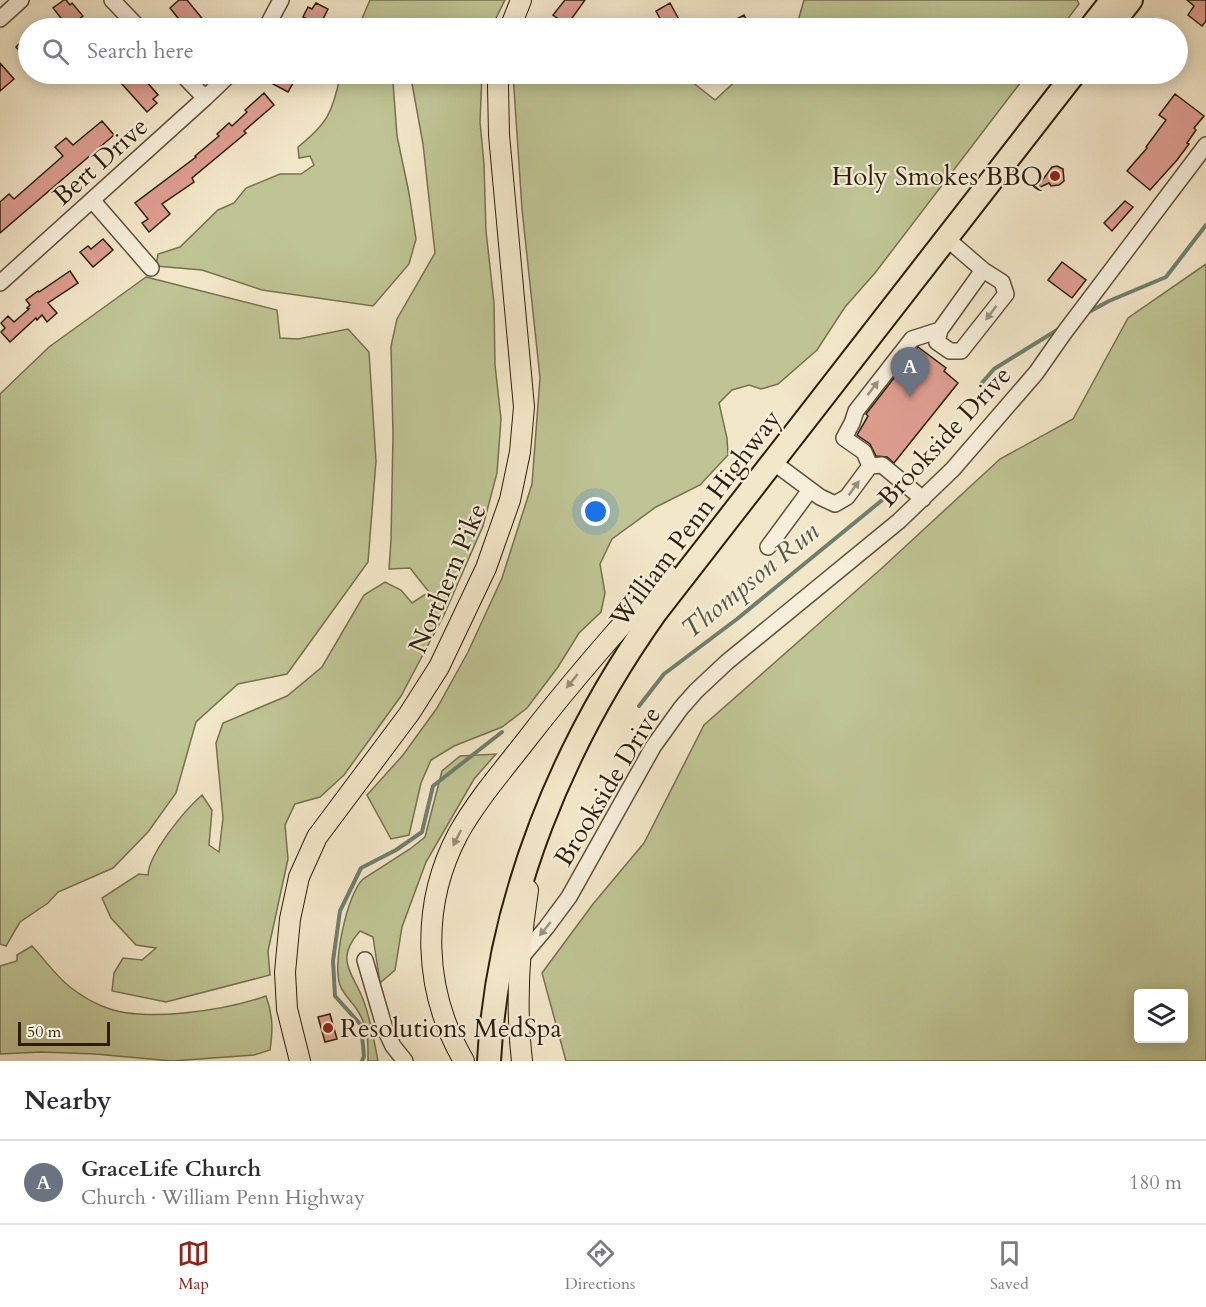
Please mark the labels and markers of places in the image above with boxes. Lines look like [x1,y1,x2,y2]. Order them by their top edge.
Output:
place label: Holy Smokes BBQ [832,159,1043,194]
marker: Holy Smokes BBQ [1048,169,1062,183]
pin: A [890,348,930,397]
place label: Resolutions MedSpa [340,1011,562,1046]
marker: Resolutions MedSpa [321,1021,335,1035]

